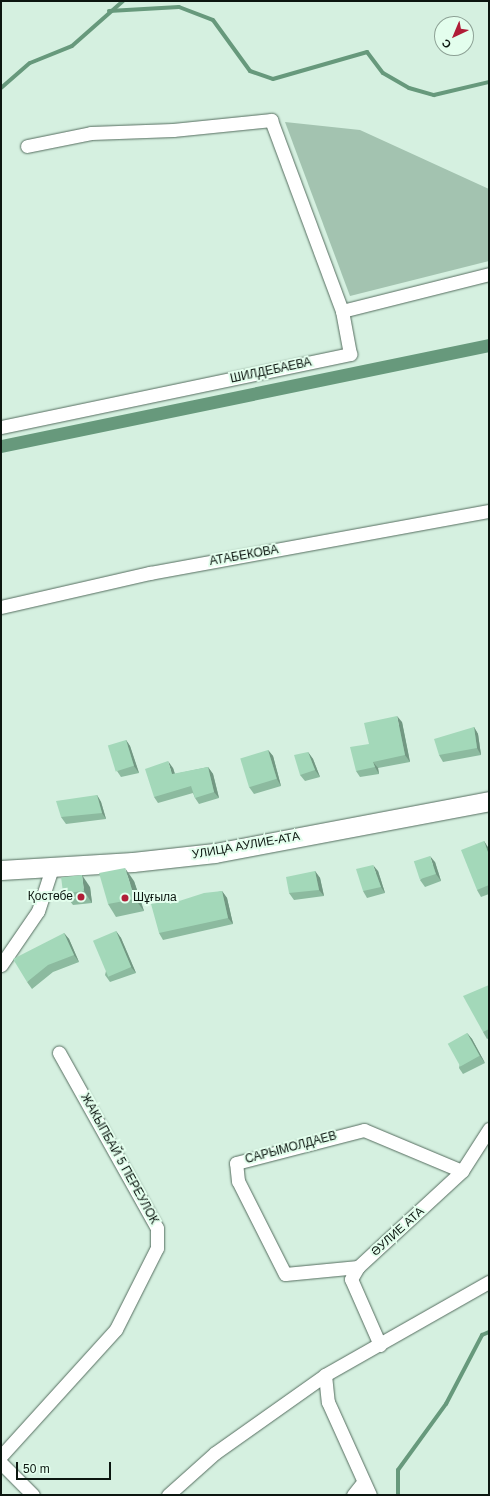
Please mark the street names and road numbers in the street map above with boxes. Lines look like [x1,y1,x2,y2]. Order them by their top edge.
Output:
street label: ШИЛДЕБАЕВА [229,355,313,387]
street label: АТАБЕКОВА [208,543,280,569]
street label: УЛИЦА АУЛИЕ-АТА [191,829,301,863]
street label: ЖАКЫПБАЙ 5 ПЕРЕУЛОК [77,1091,161,1227]
street label: САРЫМОЛДАЕВ [244,1129,338,1167]
street label: ӘУЛИЕ АТА [369,1205,427,1259]

